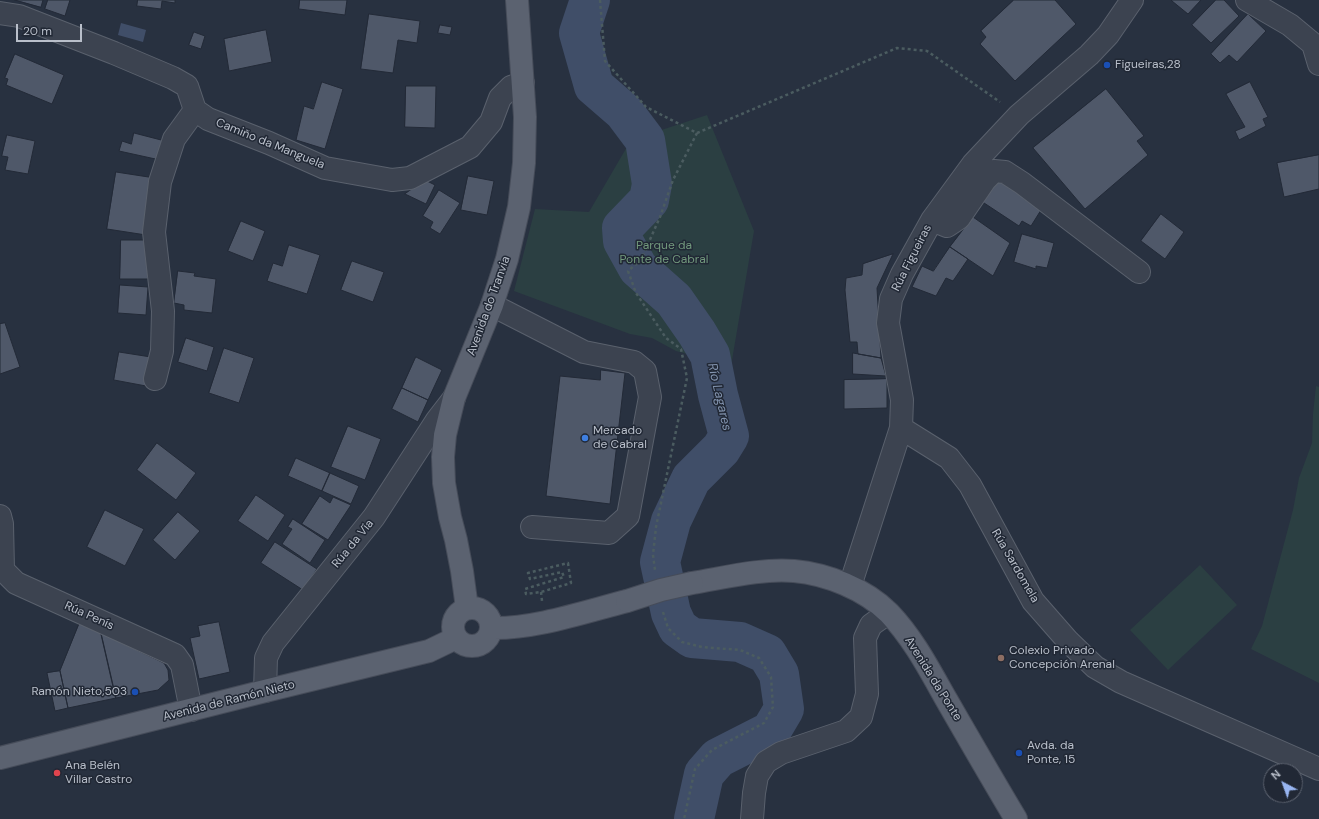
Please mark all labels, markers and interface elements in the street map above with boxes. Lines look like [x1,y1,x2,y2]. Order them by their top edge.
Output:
scale bar [18,16,84,42]
text: 20 m [23,23,52,39]
place label: Figueiras,28 [1115,58,1181,72]
marker: Figueiras,28 [1102,60,1112,70]
street label: Camiño da Manguela [213,116,327,172]
street label: Rúa Figueiras [889,222,935,294]
park label: Parque da Ponte de Cabral [620,239,708,267]
street label: Avenida do Tranvia [464,254,514,358]
water label: Río Lagares [704,362,734,432]
place label: Mercado de Cabral [593,424,647,452]
marker: Mercado de Cabral [580,433,590,443]
street label: Rúa da Vía [329,517,377,571]
street label: Rúa Sardomela [988,527,1042,605]
street label: Rúa Penís [62,599,116,633]
street label: Avenida da Ponte [901,634,965,724]
place label: Colexio Privado Concepción Arenal [1009,644,1115,672]
marker: Colexio Privado Concepción Arenal [996,653,1006,663]
street label: Avenida de Ramón Nieto [161,678,297,724]
place label: Ramón Nieto,503 [31,685,127,699]
marker: Ramón Nieto,503 [130,687,140,697]
place label: Avda. da Ponte, 15 [1027,739,1075,767]
marker: Avda. da Ponte, 15 [1014,748,1024,758]
place label: Ana Belén Villar Castro [65,759,132,787]
north arrow [1263,763,1303,803]
text: N [1268,767,1283,783]
marker: Ana Belén Villar Castro [52,768,62,778]

